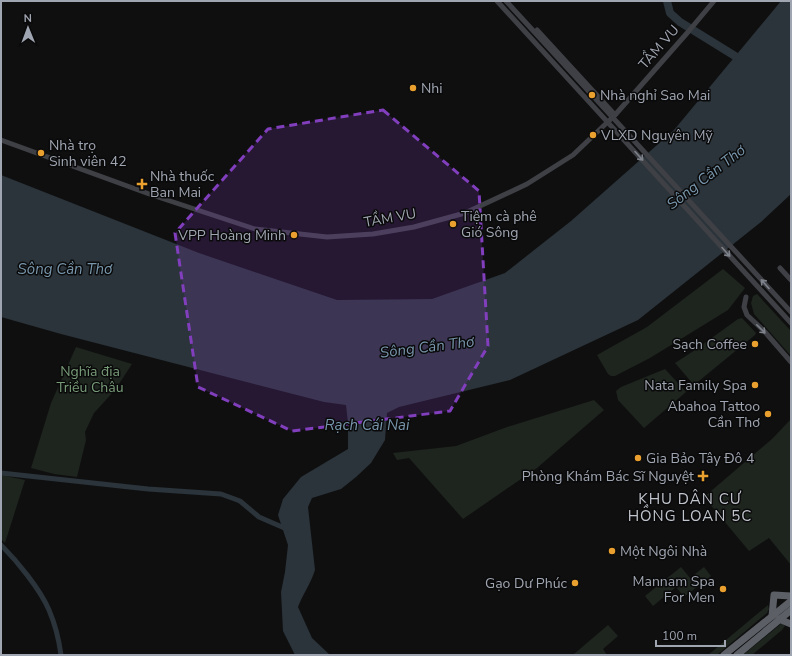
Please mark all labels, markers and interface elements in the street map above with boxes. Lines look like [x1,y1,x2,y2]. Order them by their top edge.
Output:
north arrow [8,8,48,48]
text: N [24,11,32,26]
street label: TẦM VU [634,20,684,73]
place label: Nhi [421,79,443,98]
marker: Nhi [408,83,418,93]
place label: Nhà nghỉ Sao Mai [600,86,710,105]
marker: Nhà nghỉ Sao Mai [587,90,597,100]
place label: VLXD Nguyên Mỹ [600,126,714,145]
marker: VLXD Nguyên Mỹ [588,130,598,140]
place label: Nhà trọ Sinh viên 42 [49,136,127,171]
water label: Sông Cần Thơ [662,140,750,214]
marker: Nhà trọ Sinh viên 42 [36,148,46,158]
one-way arrow [634,151,643,161]
place label: Nhà thuốc Ban Mai [150,167,215,202]
marker: Nhà thuốc Ban Mai [137,179,147,189]
street label: TẦM VU [362,203,418,232]
place label: Tiệm cà phê Gió Sông [461,207,537,242]
marker: Tiệm cà phê Gió Sông [448,219,458,229]
place label: VPP Hoàng Minh [177,226,286,245]
marker: VPP Hoàng Minh [289,230,299,240]
one-way arrow [722,246,731,257]
water label: Sông Cần Thơ [18,259,113,279]
one-way arrow [760,279,769,289]
one-way arrow [756,324,766,334]
water label: Sông Cần Thơ [379,331,476,363]
place label: Sạch Coffee [672,335,747,354]
marker: Sạch Coffee [750,339,760,349]
park label: Nghĩa địa Triều Châu [56,362,124,397]
place label: Nata Family Spa [644,376,747,395]
marker: Nata Family Spa [750,380,760,390]
place label: Abahoa Tattoo Cần Thơ [668,397,760,432]
marker: Abahoa Tattoo Cần Thơ [763,409,773,419]
water label: Rạch Cái Nai [325,415,410,435]
place label: Gia Bảo Tây Đô 4 [646,449,754,468]
marker: Gia Bảo Tây Đô 4 [633,453,643,463]
place label: Phòng Khám Bác Sĩ Nguyệt [522,467,694,486]
marker: Phòng Khám Bác Sĩ Nguyệt [697,470,709,482]
district label: KHU DÂN CƯ HỒNG LOAN 5C [628,489,752,526]
place label: Một Ngôi Nhà [620,542,707,561]
marker: Một Ngôi Nhà [607,546,617,556]
place label: Mannam Spa For Men [633,572,715,607]
place label: Gạo Dư Phúc [485,574,568,593]
marker: Gạo Dư Phúc [570,578,580,588]
marker: Mannam Spa For Men [718,584,728,594]
scale bar [656,622,725,648]
text: 100 m [662,628,697,644]

